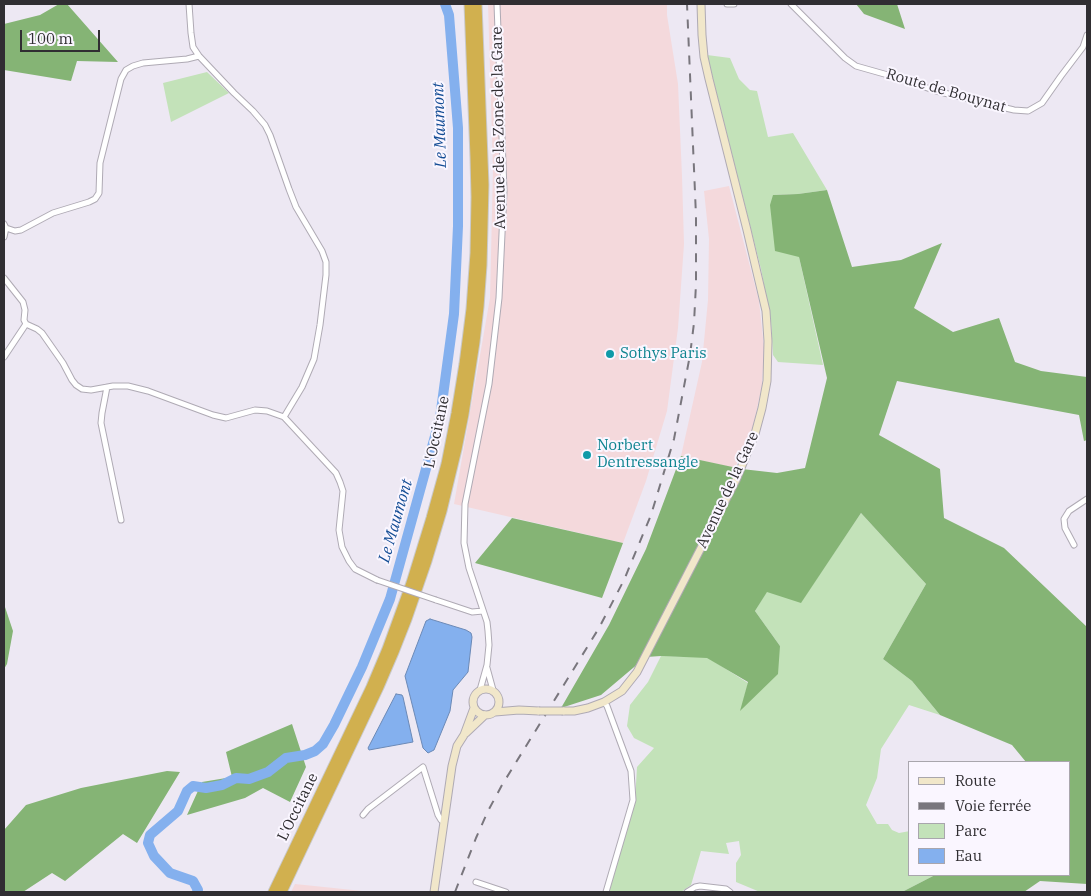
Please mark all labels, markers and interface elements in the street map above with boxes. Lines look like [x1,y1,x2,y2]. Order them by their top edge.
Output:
scale bar [22,20,102,52]
street label: Avenue de la Zone de la Gare [488,27,510,229]
text: 100 m [28,29,73,48]
street label: Route de Bouynat [884,65,1008,117]
water label: Le Maumont [429,82,451,168]
place label: Sothys Paris [620,345,706,363]
marker: Sothys Paris [604,348,616,360]
street label: L'Occitane [421,394,453,470]
street label: Avenue de la Gare [693,429,763,551]
place label: Norbert Dentressangle [597,437,698,472]
marker: Norbert Dentressangle [581,449,593,461]
water label: Le Maumont [375,477,417,565]
legend [908,761,1071,876]
street label: L'Occitane [274,770,322,844]
text: Route [955,771,996,790]
text: Voie ferrée [955,796,1031,815]
text: Parc [955,821,987,840]
text: Eau [955,846,982,865]

